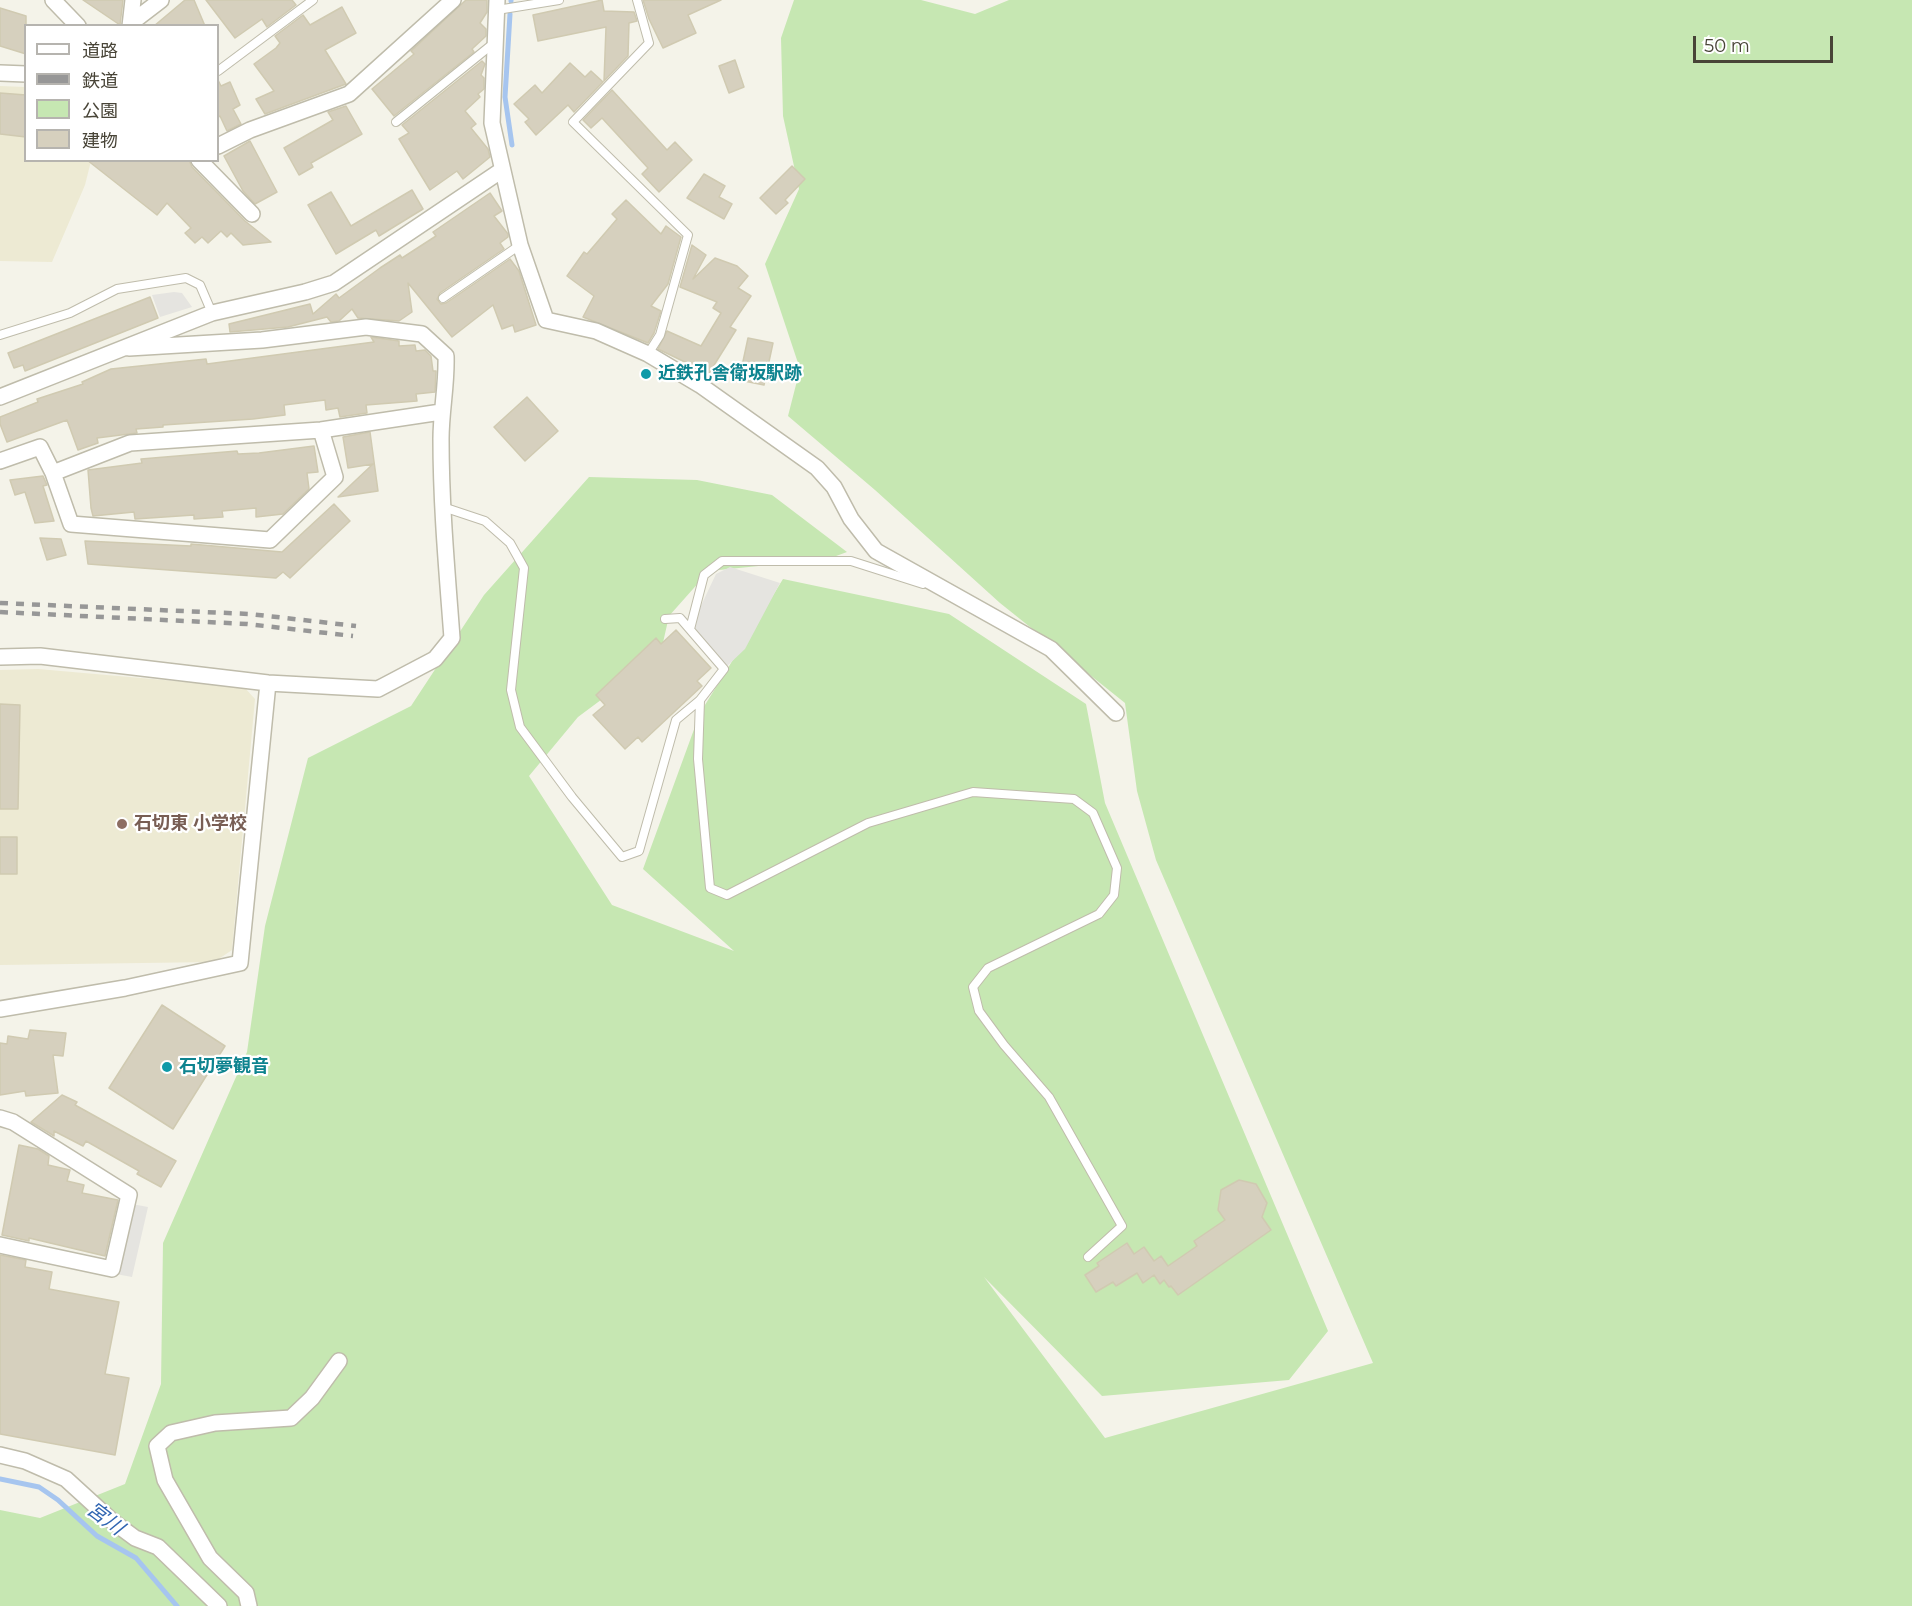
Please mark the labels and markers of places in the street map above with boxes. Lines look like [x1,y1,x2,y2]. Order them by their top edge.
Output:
place label: 近鉄孔舎衛坂駅跡 [658,363,802,385]
marker: 近鉄孔舎衛坂駅跡 [639,367,653,381]
place label: 石切東 小学校 [134,813,247,835]
marker: 石切東 小学校 [115,817,129,831]
place label: 石切夢観音 [179,1056,269,1078]
marker: 石切夢観音 [160,1060,174,1074]

